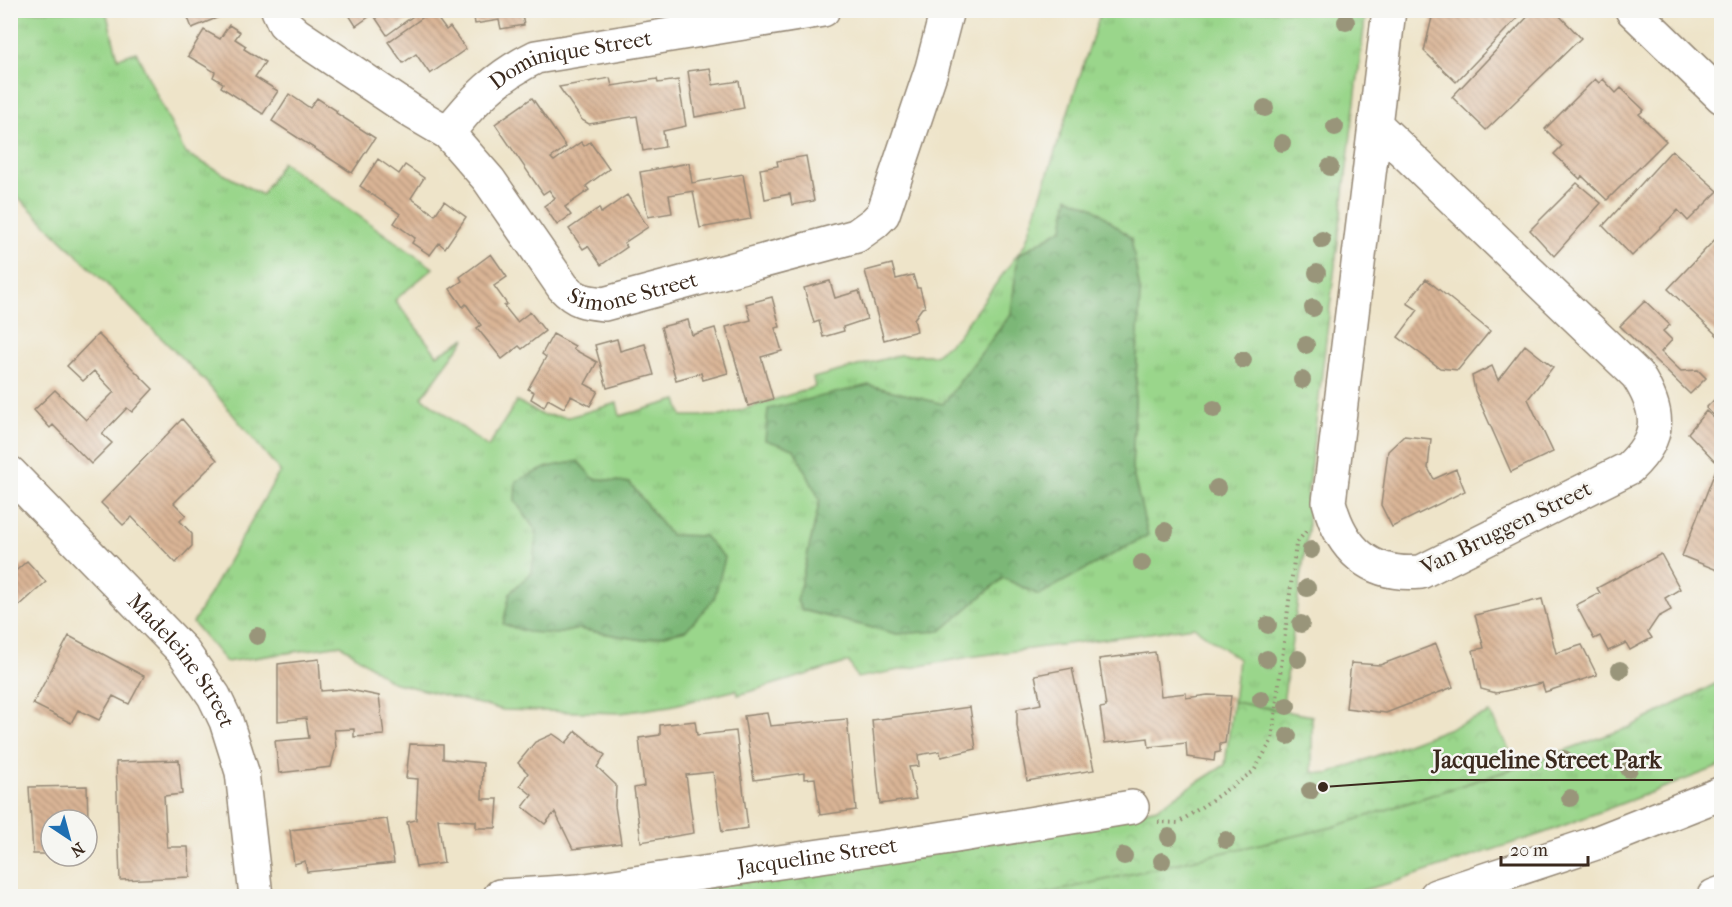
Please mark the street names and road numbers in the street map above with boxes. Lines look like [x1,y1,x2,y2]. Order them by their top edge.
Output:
street label: Dominique Street [484,25,654,95]
street label: Simone Street [562,266,701,317]
street label: Van Bruggen Street [1415,475,1596,581]
street label: Madeleine Street [122,588,240,731]
street label: Jacqueline Street [734,832,899,881]

